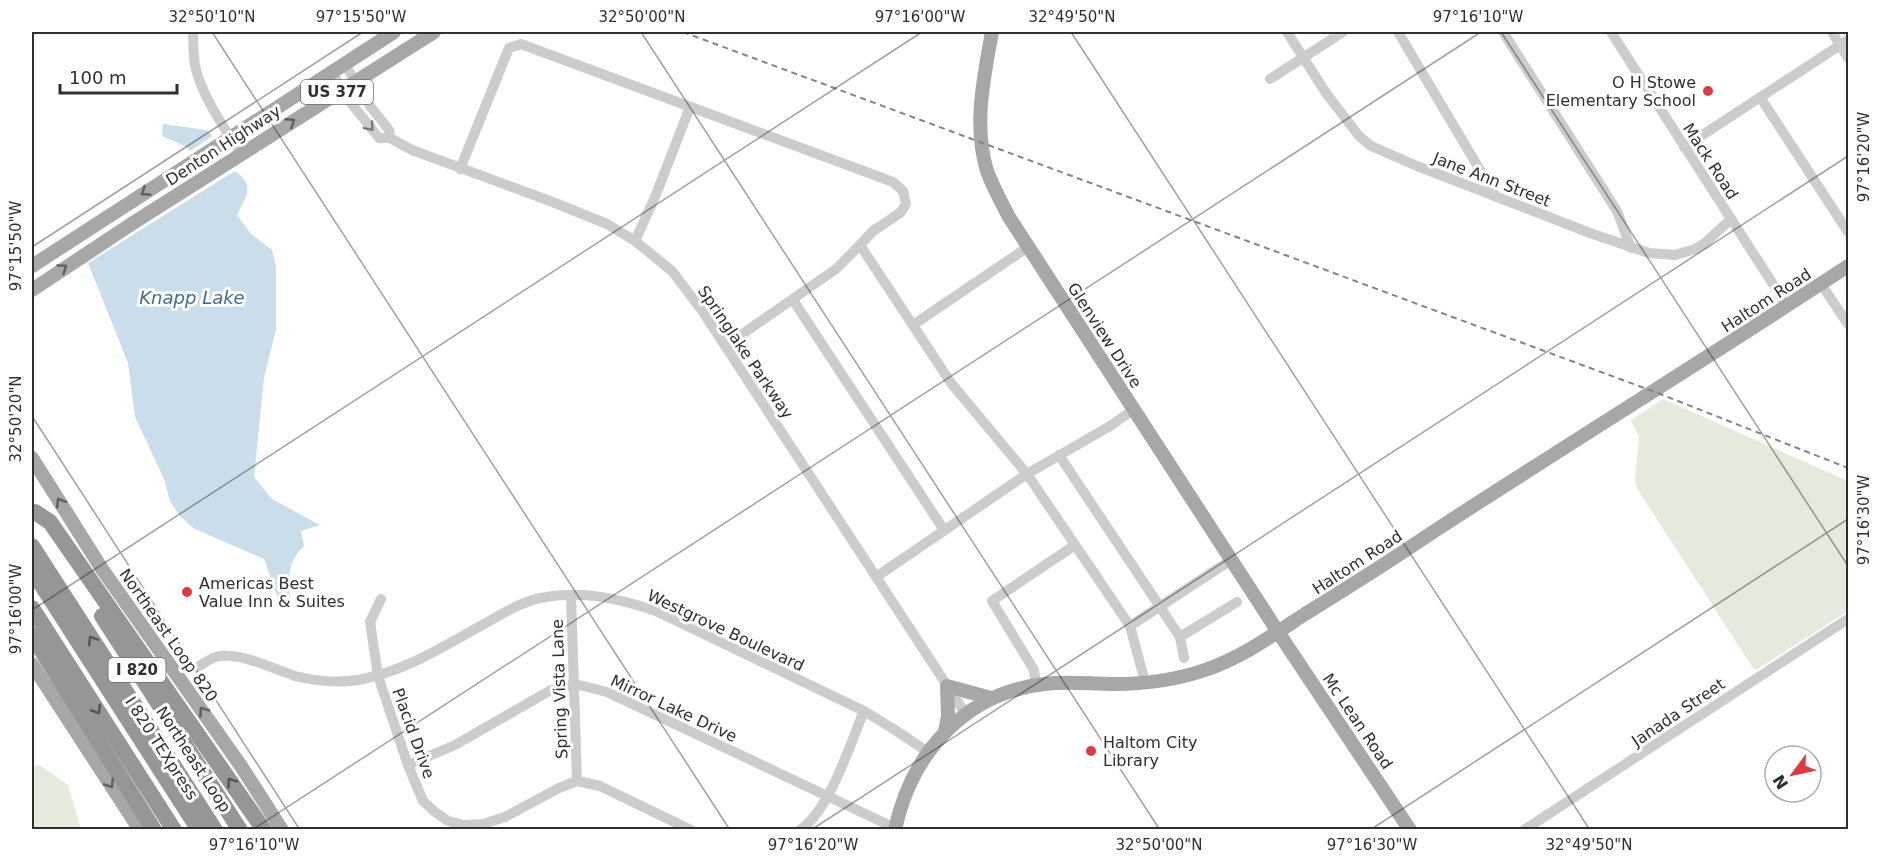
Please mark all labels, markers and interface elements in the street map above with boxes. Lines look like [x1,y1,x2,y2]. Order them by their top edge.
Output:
text: 32°50'10"N [168,8,256,26]
text: 97°15'50"W [316,8,406,26]
text: 32°50'00"N [598,8,686,26]
text: 97°16'00"W [875,8,965,26]
text: 32°49'50"N [1028,8,1116,26]
text: 97°16'10"W [1433,8,1523,26]
scale bar [60,57,177,95]
text: 100 m [69,67,127,88]
place label: O H Stowe Elementary School [1546,73,1696,110]
road number: US 377 [301,80,373,104]
marker: O H Stowe Elementary School [1701,84,1715,98]
street label: Denton Highway [162,101,284,190]
text: 97°16'20"W [1855,112,1873,202]
one-way arrow [285,117,295,129]
one-way arrow [363,120,374,131]
street label: Mack Road [1679,120,1742,203]
street label: Jane Ann Street [1429,148,1553,211]
one-way arrow [141,184,152,195]
text: 97°15'50"W [7,201,25,291]
street label: Haltom Road [1718,264,1815,336]
one-way arrow [56,265,67,276]
street label: Glenview Drive [1064,279,1146,391]
street label: Springlake Parkway [694,282,797,422]
water label: Knapp Lake [139,287,245,308]
text: 32°50'20"N [7,375,25,463]
text: 97°16'30"W [1855,475,1873,565]
one-way arrow [55,498,67,508]
street label: Haltom Road [1309,526,1406,598]
text: 97°16'00"W [7,564,25,654]
street label: Northeast Loop 820 [115,565,222,705]
place label: Americas Best Value Inn & Suites [199,574,345,611]
marker: Americas Best Value Inn & Suites [180,585,194,599]
street label: Westgrove Boulevard [644,586,807,675]
street label: Spring Vista Lane [548,619,571,759]
one-way arrow [87,636,99,646]
road number: I 820 [108,658,166,682]
street label: Mc Lean Road [1319,670,1397,773]
street label: Mirror Lake Drive [608,671,740,746]
street label: Janada Street [1627,674,1728,751]
street label: Placid Drive [388,685,439,781]
street label: I 820 TEXpress [121,693,202,803]
one-way arrow [90,703,101,714]
street label: Northeast Loop [152,703,235,816]
one-way arrow [199,707,210,718]
place label: Haltom City Library [1103,733,1197,770]
marker: Haltom City Library [1084,744,1098,758]
north arrow [1763,744,1823,804]
text: N [1769,771,1792,793]
one-way arrow [103,777,114,788]
one-way arrow [227,777,238,788]
text: 97°16'10"W [209,836,299,854]
text: 97°16'20"W [768,836,858,854]
text: 32°50'00"N [1115,836,1203,854]
text: 97°16'30"W [1327,836,1417,854]
text: 32°49'50"N [1545,836,1633,854]

